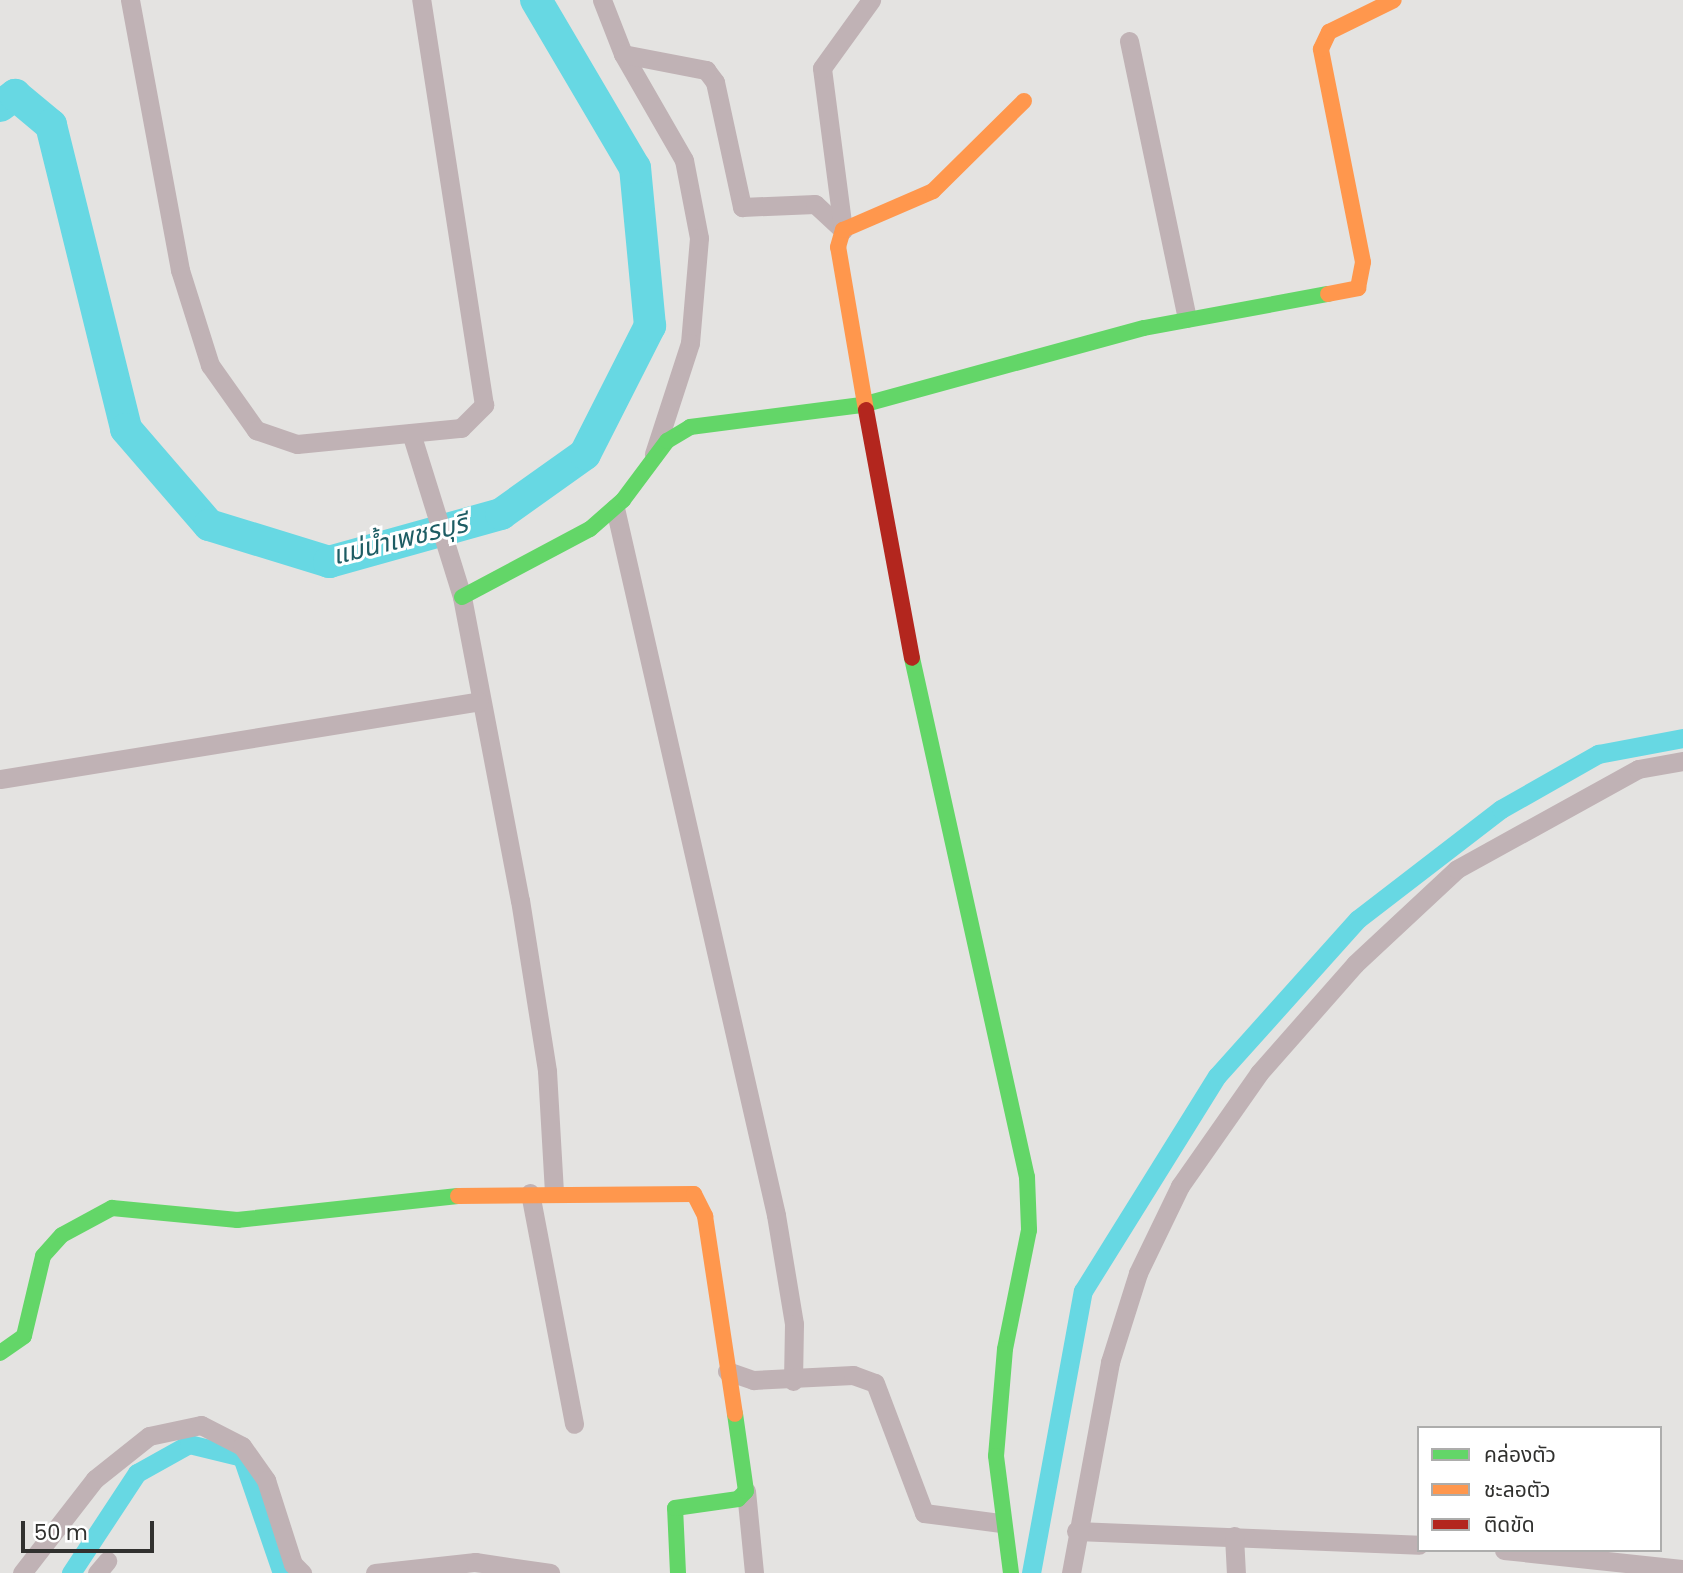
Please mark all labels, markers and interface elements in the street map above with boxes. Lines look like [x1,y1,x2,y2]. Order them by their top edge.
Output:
water label: แม่น้ำเพชรบุรี [329,508,471,572]
legend [1417,1426,1662,1552]
text: คล่องตัว [1484,1440,1556,1469]
text: ชะลอตัว [1484,1475,1550,1504]
scale bar [24,1506,158,1550]
text: ติดขัด [1484,1510,1535,1539]
text: 50 m [34,1518,88,1547]

